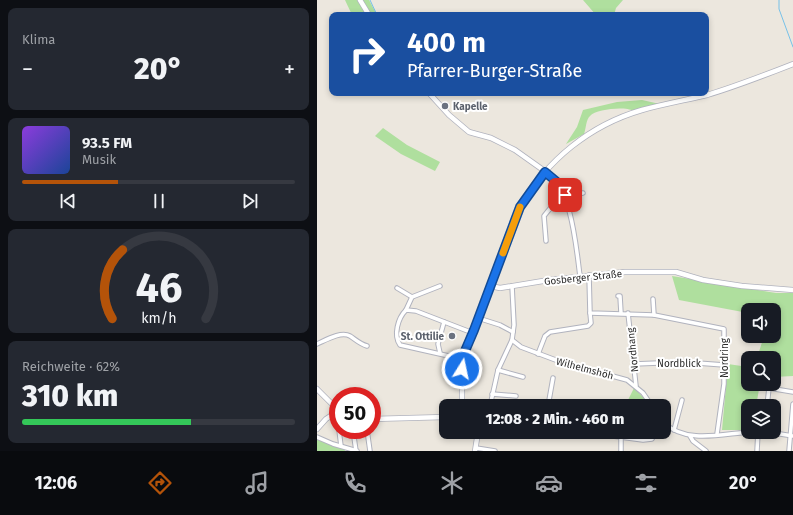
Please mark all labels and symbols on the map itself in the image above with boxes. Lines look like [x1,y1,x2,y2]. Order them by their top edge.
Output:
marker: Kapelle [440,101,450,111]
place label: Kapelle [453,101,488,113]
pin [548,178,582,212]
street label: Gosberger Straße [544,268,623,288]
street label: Nordhang [625,326,641,373]
place label: St. Ottilie [401,331,444,343]
marker: St. Ottilie [447,331,457,341]
street label: Nordring [719,337,731,378]
position arrow [441,348,483,390]
street label: Wilhelmshöh [555,356,615,382]
street label: Nordblick [657,358,702,370]
speed limit sign: 50 [329,387,381,439]

